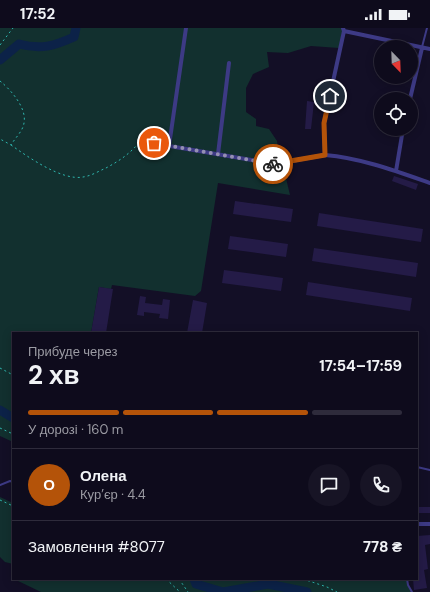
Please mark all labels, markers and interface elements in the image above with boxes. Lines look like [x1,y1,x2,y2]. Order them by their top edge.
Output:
text: 17:52 [20,4,55,24]
north arrow [374,40,418,84]
map controls [374,40,418,136]
pin [313,79,347,113]
icon: home [319,85,341,107]
button: locate [374,92,418,136]
pin [137,126,171,160]
icon: bag [143,132,165,154]
courier [253,144,293,184]
icon: bike [262,153,284,175]
text: Прибуде через [28,343,117,360]
text: 17:54–17:59 [319,356,402,376]
text: 2 хв [28,358,80,392]
text: У дорозі · 160 m [28,421,123,438]
button: chat [308,464,350,506]
button: phone [360,464,402,506]
text: Олена [80,466,127,486]
text: О [43,475,55,495]
text: Кур’єр · 4.4 [80,486,146,503]
text: Замовлення #8077 [28,537,165,557]
text: 778 ₴ [363,537,402,557]

